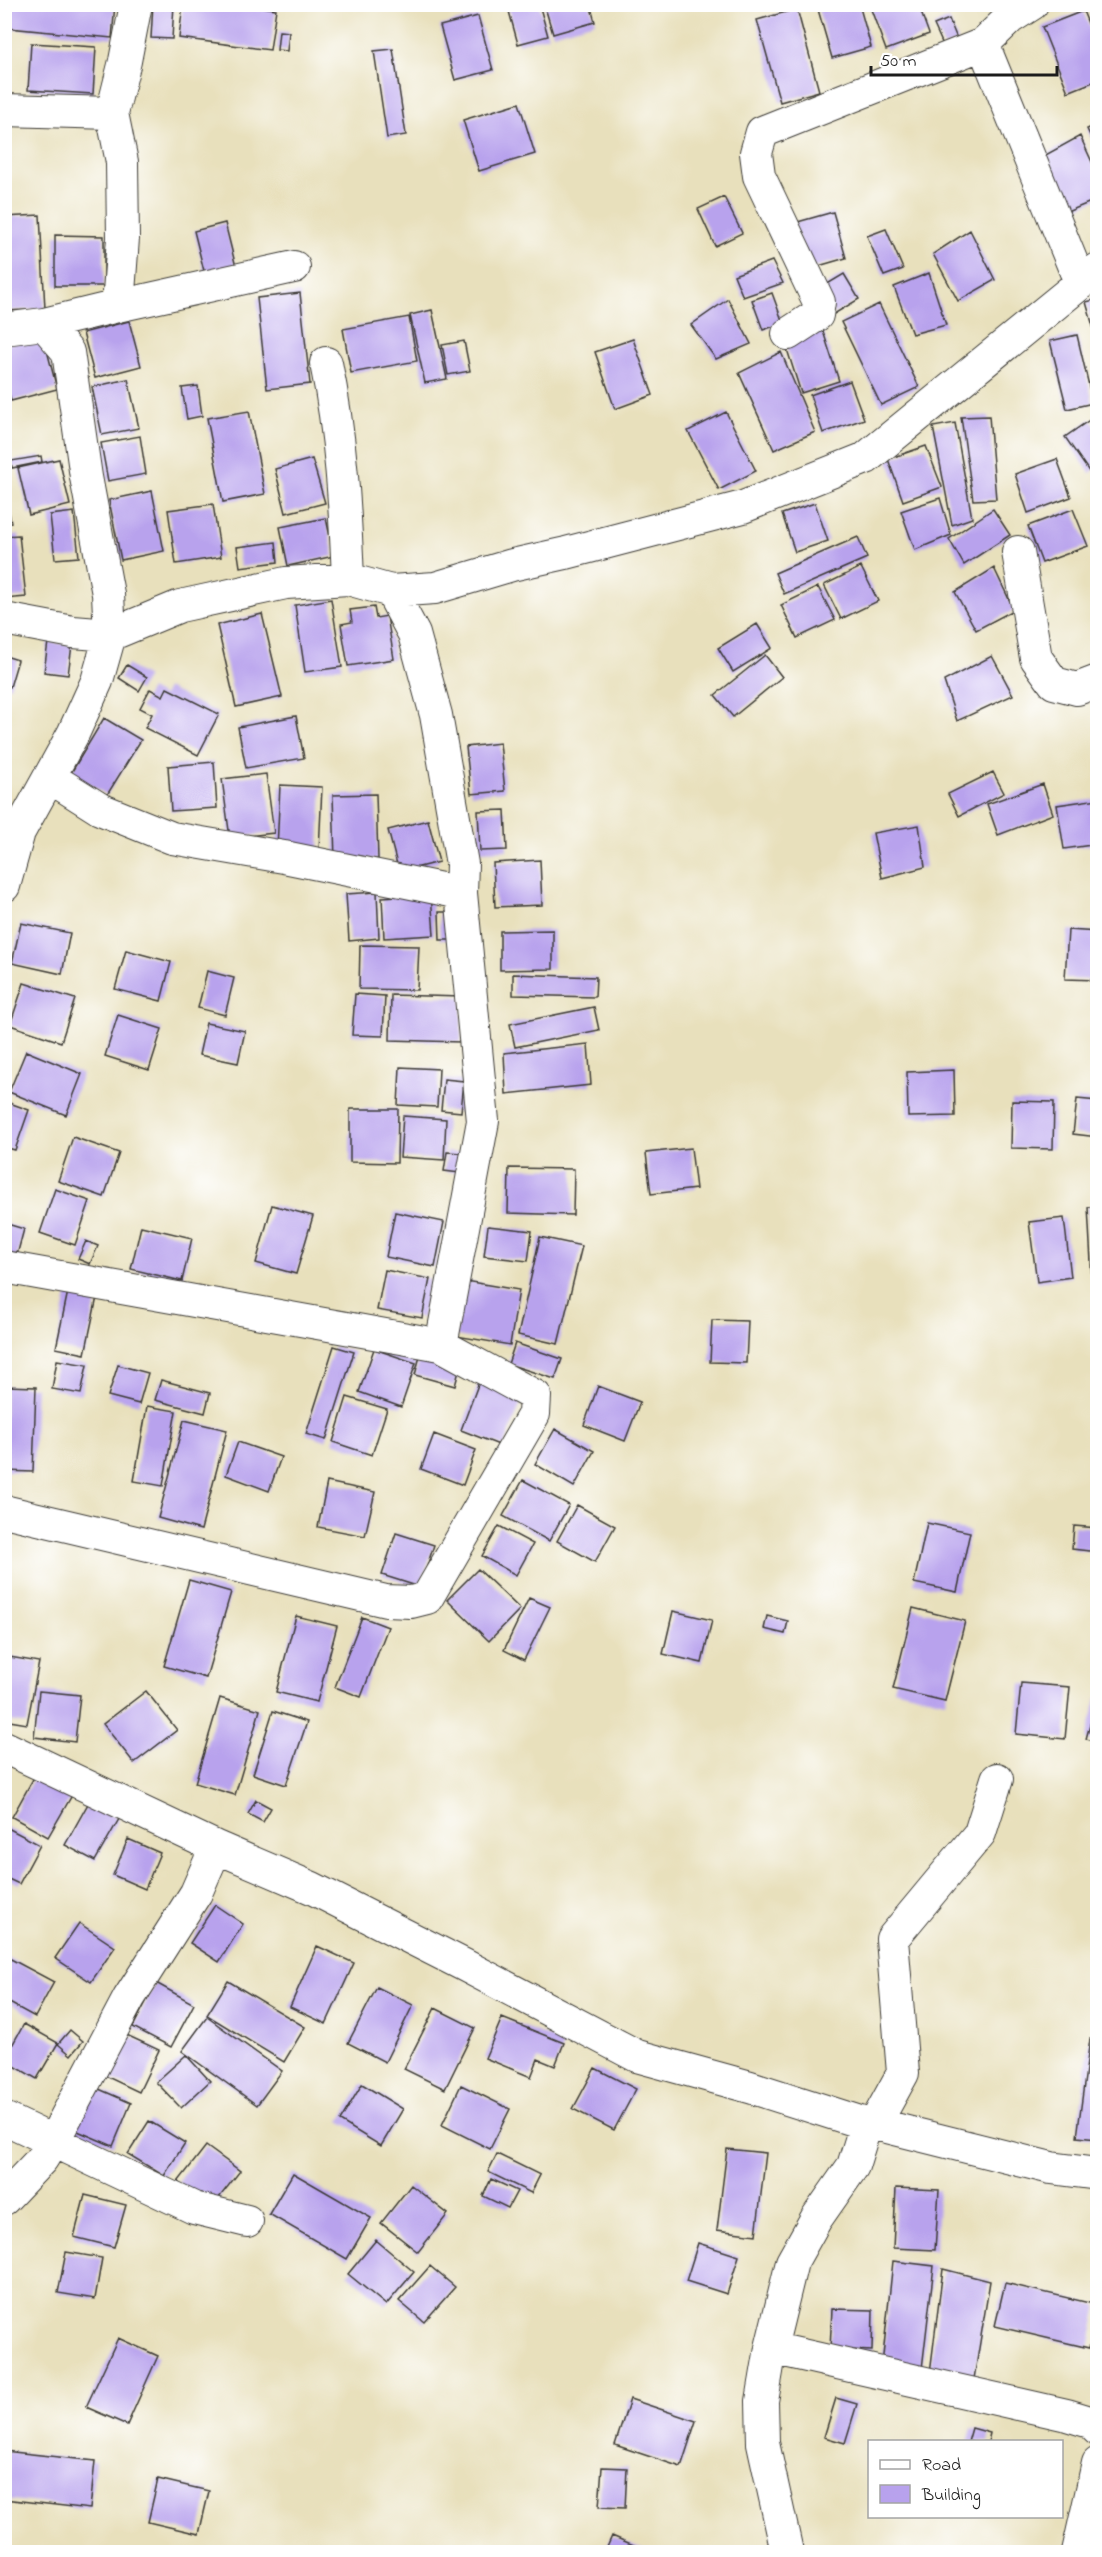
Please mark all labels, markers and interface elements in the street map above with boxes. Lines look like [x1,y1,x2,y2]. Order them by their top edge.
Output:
scale bar [871,39,1057,77]
text: 50 m [880,49,917,75]
legend [868,2440,1063,2518]
text: Road [922,2453,961,2479]
text: Building [921,2483,981,2510]

